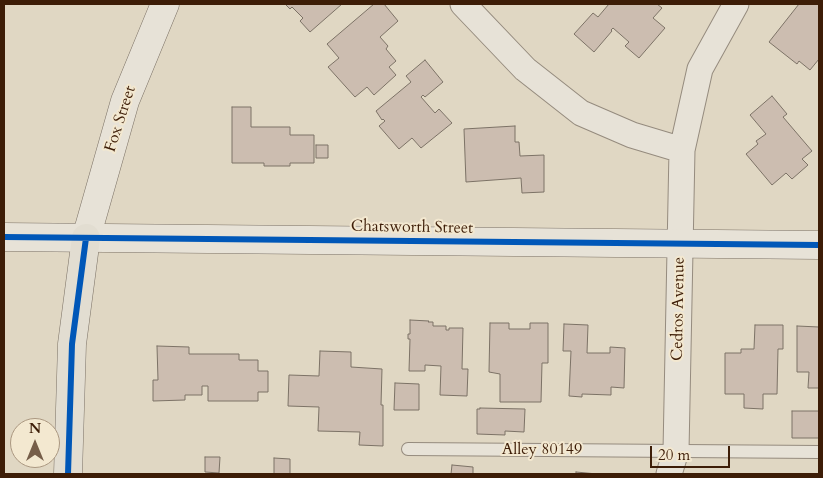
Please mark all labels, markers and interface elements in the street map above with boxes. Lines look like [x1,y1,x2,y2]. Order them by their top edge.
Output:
street label: Fox Street [101,83,141,155]
street label: Chatsworth Street [351,217,473,239]
street label: Cedros Avenue [668,257,690,361]
north arrow [10,418,60,468]
text: N [29,419,41,438]
scale bar [653,436,733,468]
street label: Alley 80149 [502,440,582,460]
text: 20 m [658,445,690,465]

